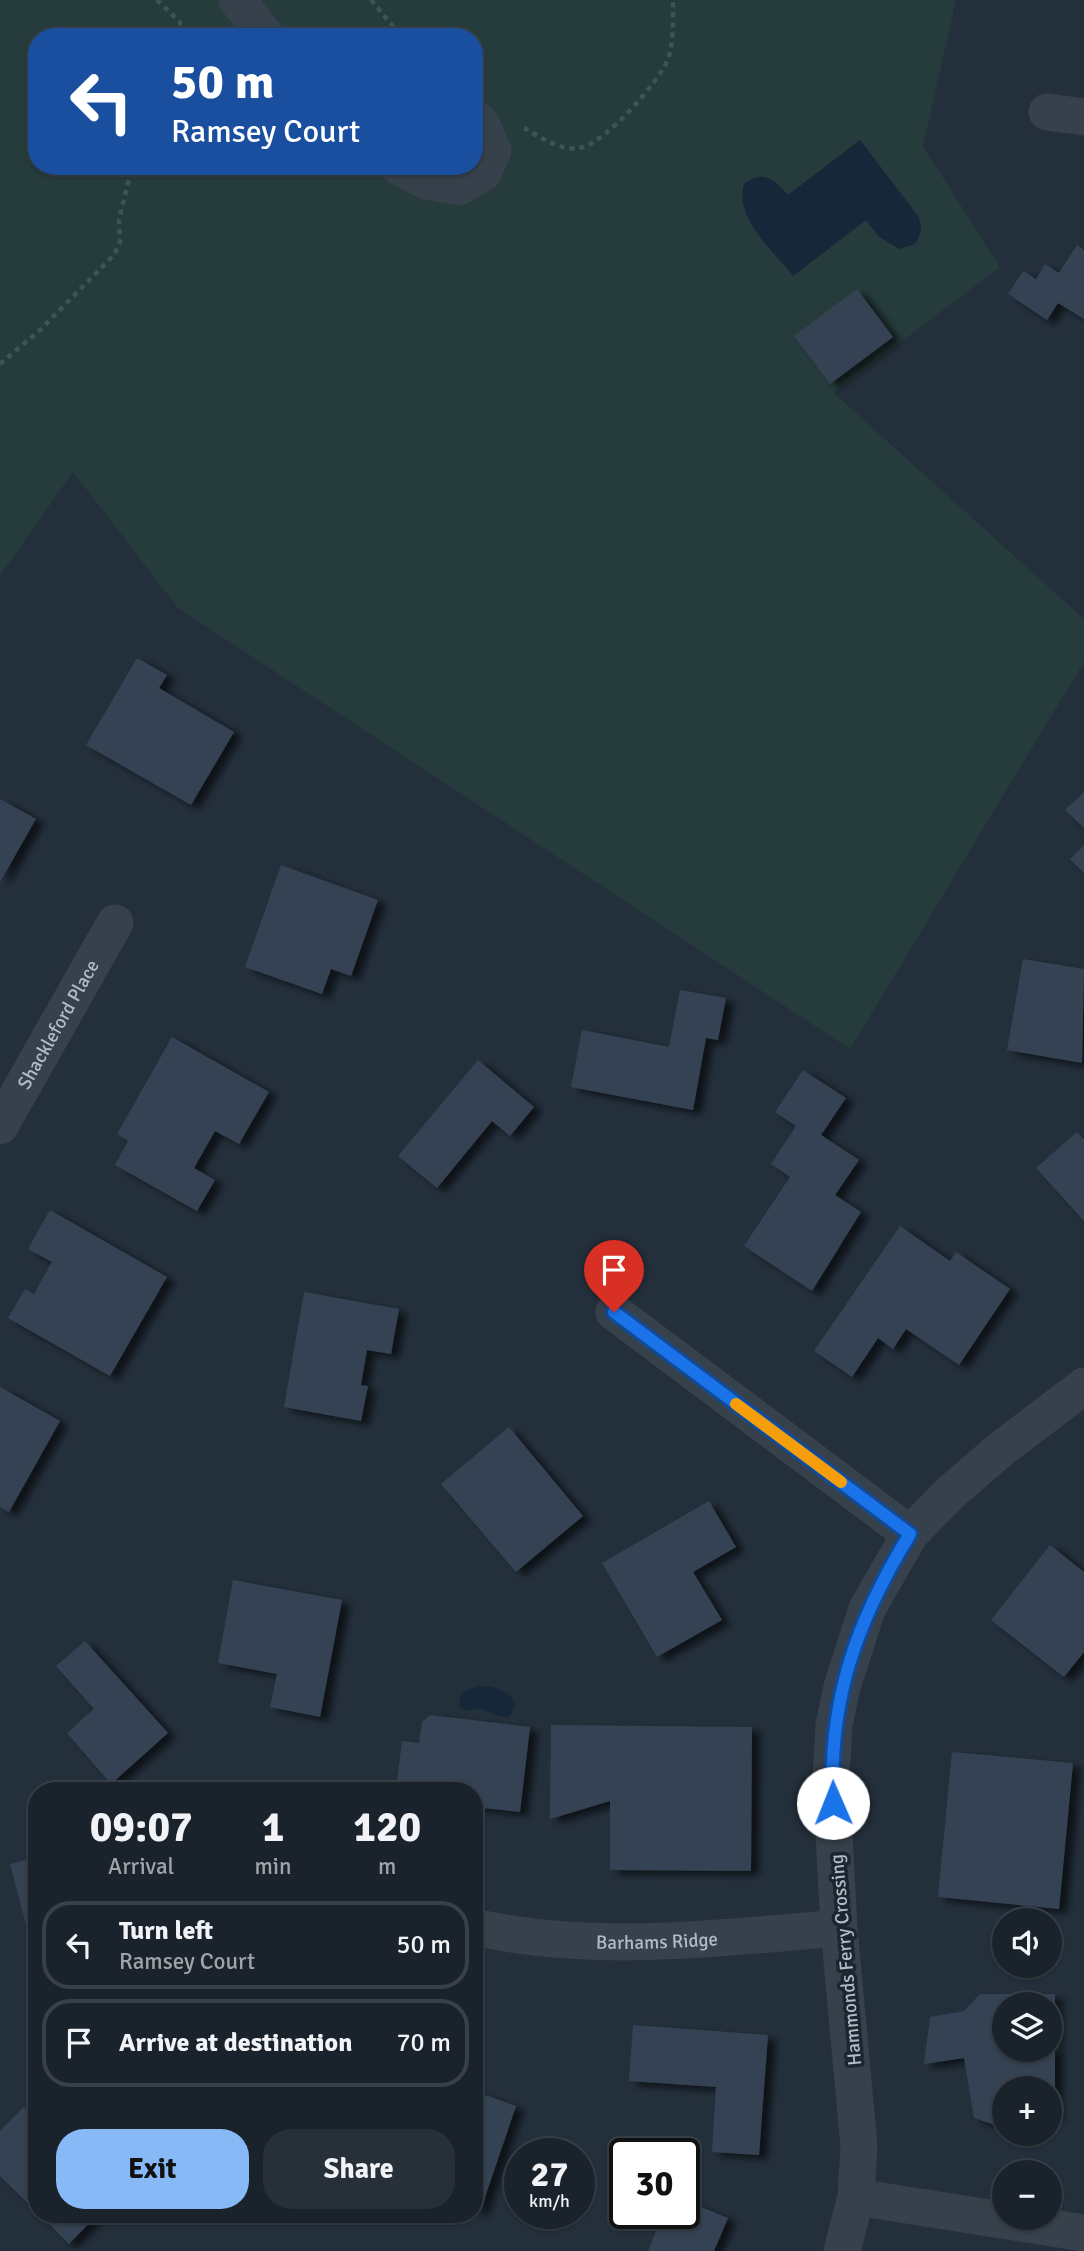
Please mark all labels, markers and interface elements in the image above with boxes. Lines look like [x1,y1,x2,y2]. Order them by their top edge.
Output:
text: 50 m [171,52,274,112]
icon: left [56,56,147,147]
text: Ramsey Court [171,112,360,151]
street label: Shackleford Place [12,956,105,1094]
pin [584,1240,644,1312]
icon: arrive [595,1251,633,1289]
position arrow [796,1766,870,1840]
text: 09:07 [90,1802,193,1853]
text: 1 [262,1802,284,1853]
text: 120 [353,1802,421,1853]
text: Arrival [108,1852,174,1881]
text: min [254,1852,292,1881]
text: m [378,1852,396,1881]
street label: Hammonds Ferry Crossing [825,1853,867,2067]
map controls [992,1908,1062,2230]
button: sound [992,1908,1062,1978]
text: Turn left [119,1915,213,1947]
icon: left [60,1926,98,1964]
street label: Barhams Ridge [596,1927,719,1955]
text: 50 m [396,1929,451,1961]
text: Ramsey Court [119,1947,255,1976]
button: layers [992,1992,1062,2062]
icon: arrive [60,2024,98,2062]
text: Arrive at destination [119,2027,352,2059]
text: 70 m [396,2027,451,2059]
button: + [992,2076,1062,2146]
button: Exit [56,2129,249,2209]
button: Share [263,2129,455,2209]
speed limit sign: 30 [609,2138,700,2229]
text: 27 [531,2153,568,2196]
button: − [992,2160,1062,2230]
text: km/h [529,2190,570,2212]

